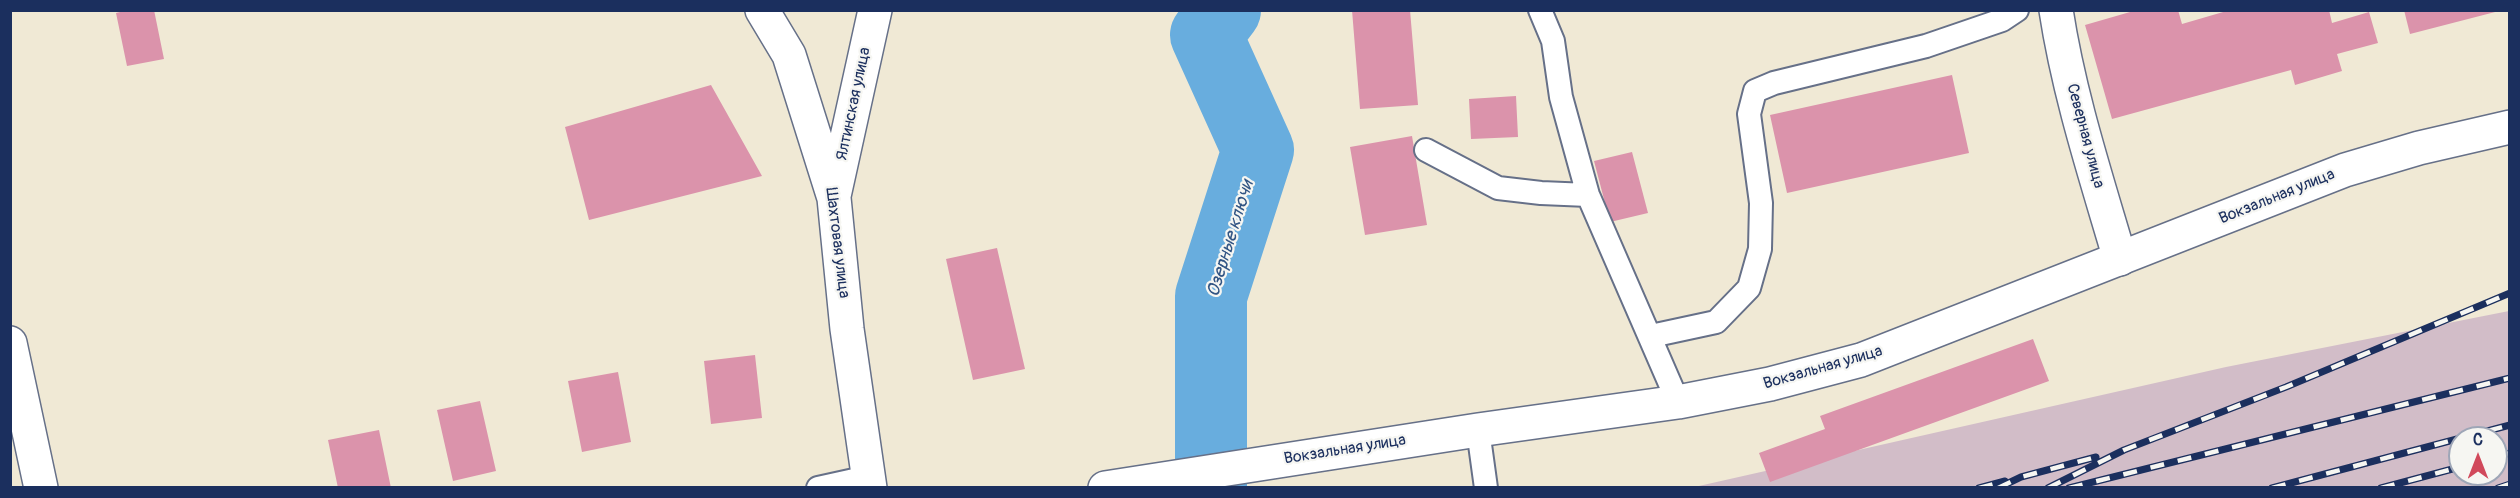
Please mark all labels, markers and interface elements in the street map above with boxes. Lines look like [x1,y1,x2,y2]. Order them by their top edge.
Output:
street label: Ялтинская улица [833,46,875,162]
street label: Северная улица [2062,82,2108,190]
street label: Вокзальная улица [2216,165,2338,229]
water label: Озерные ключи [1203,178,1259,300]
street label: Шахтовая улица [821,187,853,299]
street label: Вокзальная улица [1761,342,1885,394]
north arrow [2448,426,2508,486]
text: С [2473,430,2483,450]
street label: Вокзальная улица [1283,431,1407,469]

